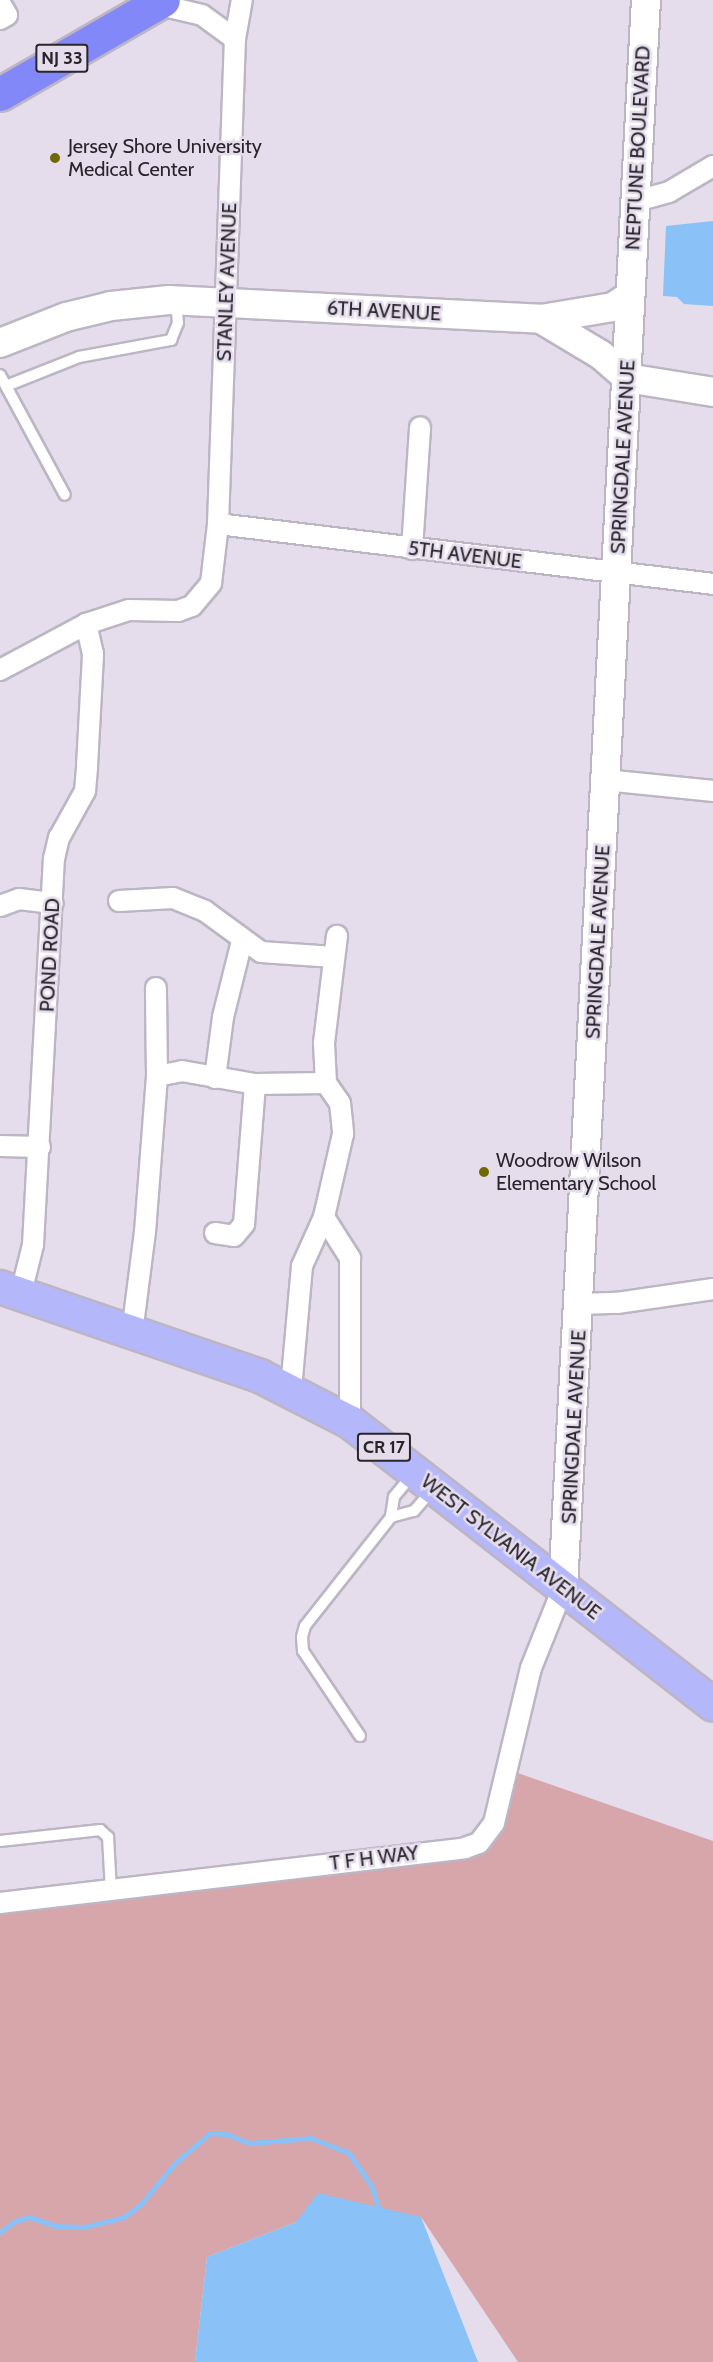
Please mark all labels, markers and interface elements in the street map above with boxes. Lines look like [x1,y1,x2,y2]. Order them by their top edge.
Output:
road number: NJ 33 [35,43,89,73]
street label: NEPTUNE BOULEVARD [621,45,655,251]
place label: Jersey Shore University Medical Center [68,134,262,181]
marker: Jersey Shore University Medical Center [46,149,64,167]
street label: STANLEY AVENUE [212,202,242,362]
street label: 6TH AVENUE [326,296,442,326]
street label: SPRINGDALE AVENUE [606,359,640,555]
street label: 5TH AVENUE [407,536,523,574]
street label: SPRINGDALE AVENUE [581,844,615,1040]
street label: POND ROAD [35,897,65,1013]
place label: Woodrow Wilson Elementary School [496,1148,656,1195]
marker: Woodrow Wilson Elementary School [477,1165,491,1179]
street label: SPRINGDALE AVENUE [557,1329,591,1525]
road number: CR 17 [356,1432,412,1462]
street label: WEST SYLVANIA AVENUE [416,1469,606,1625]
street label: T F H WAY [328,1841,420,1875]

